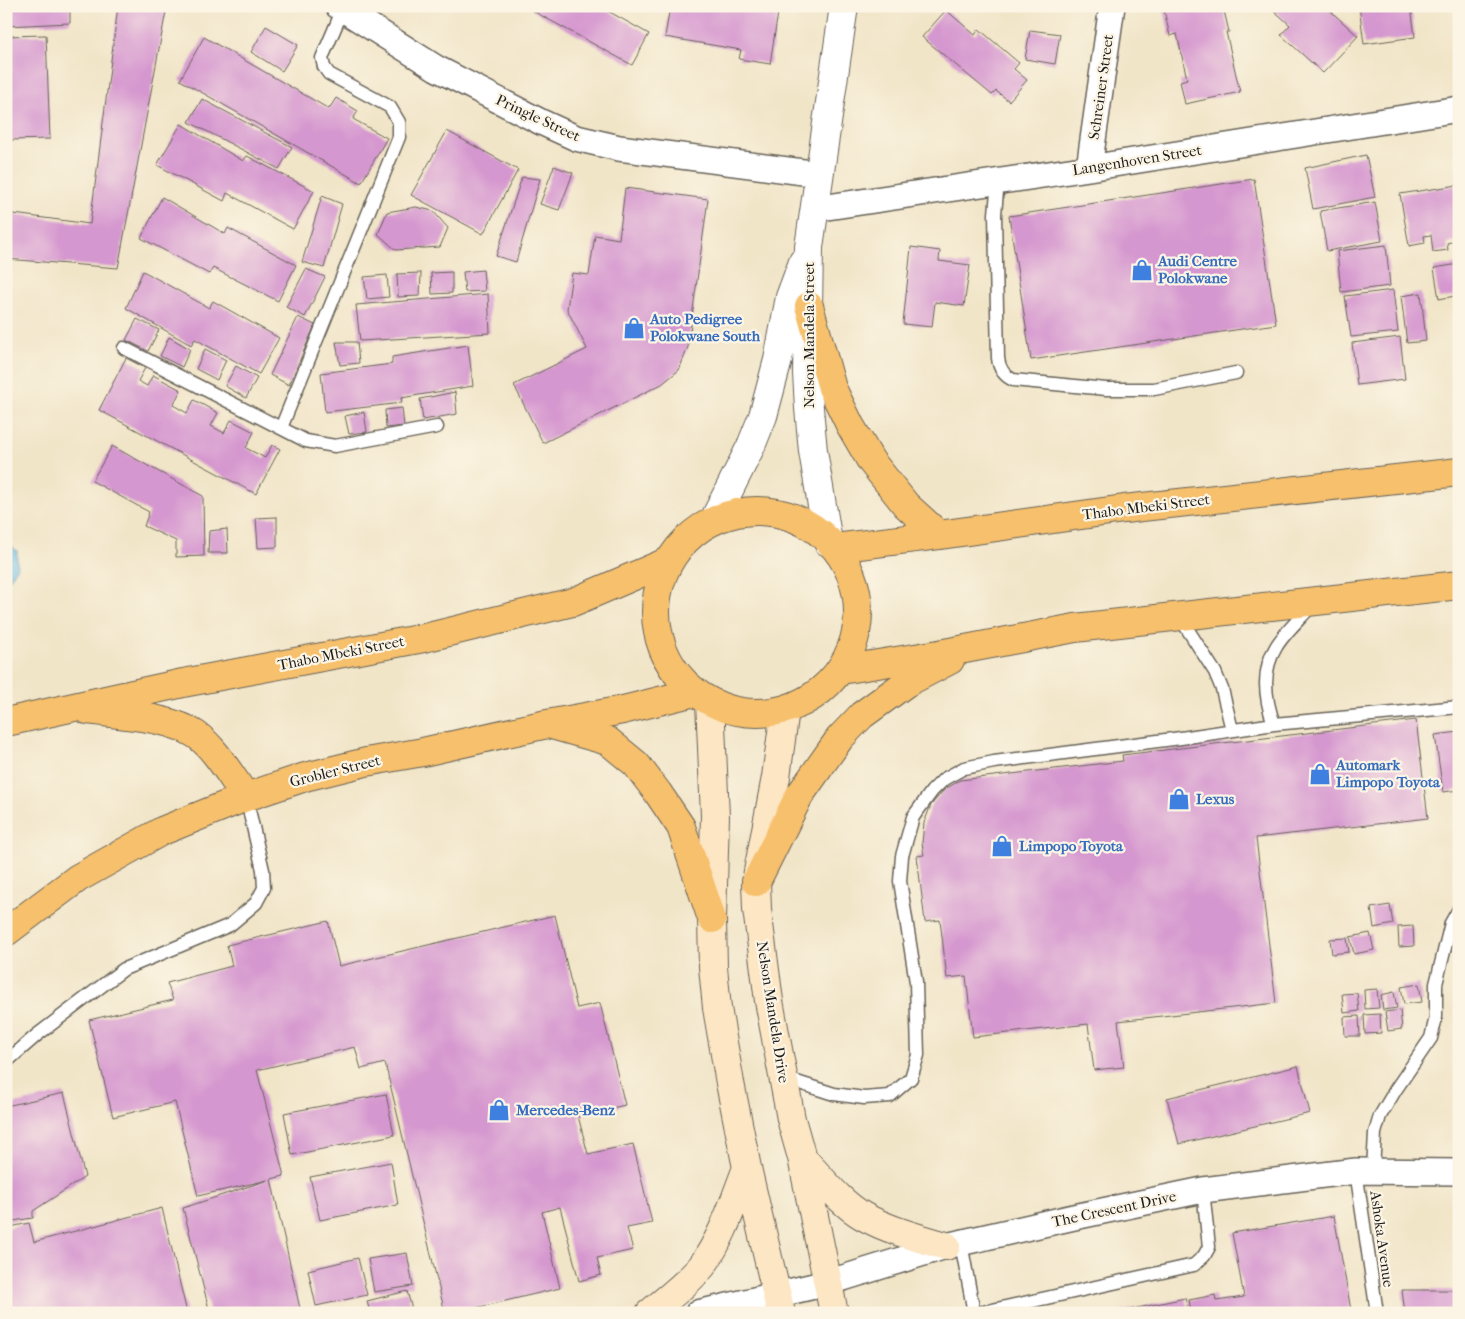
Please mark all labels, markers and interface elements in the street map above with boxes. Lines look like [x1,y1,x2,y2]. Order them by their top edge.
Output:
street label: Schreiner Street [1085,33,1117,141]
street label: Pringle Street [493,91,584,146]
street label: Langenhoven Street [1071,141,1204,179]
place label: Audi Centre Polokwane [1157,252,1238,287]
shop icon: Audi Centre Polokwane [1129,257,1155,283]
street label: Nelson Mandela Street [800,261,818,408]
place label: Auto Pedigree Polokwane South [649,310,761,345]
shop icon: Auto Pedigree Polokwane South [621,315,647,341]
street label: Thabo Mbeki Street [1081,490,1211,524]
street label: Thabo Mbeki Street [276,632,406,674]
street label: Grobler Street [288,751,383,791]
place label: Automark Limpopo Toyota [1335,756,1441,791]
shop icon: Automark Limpopo Toyota [1307,761,1333,787]
shop icon: Lexus [1166,786,1192,812]
place label: Lexus [1196,790,1235,808]
shop icon: Limpopo Toyota [989,833,1015,859]
place label: Limpopo Toyota [1019,837,1124,855]
street label: Nelson Mandela Drive [753,940,793,1085]
shop icon: Mercedes-Benz [486,1097,512,1123]
place label: Mercedes-Benz [515,1101,615,1119]
street label: The Crescent Drive [1050,1187,1178,1231]
street label: Ashoka Avenue [1366,1189,1398,1289]

